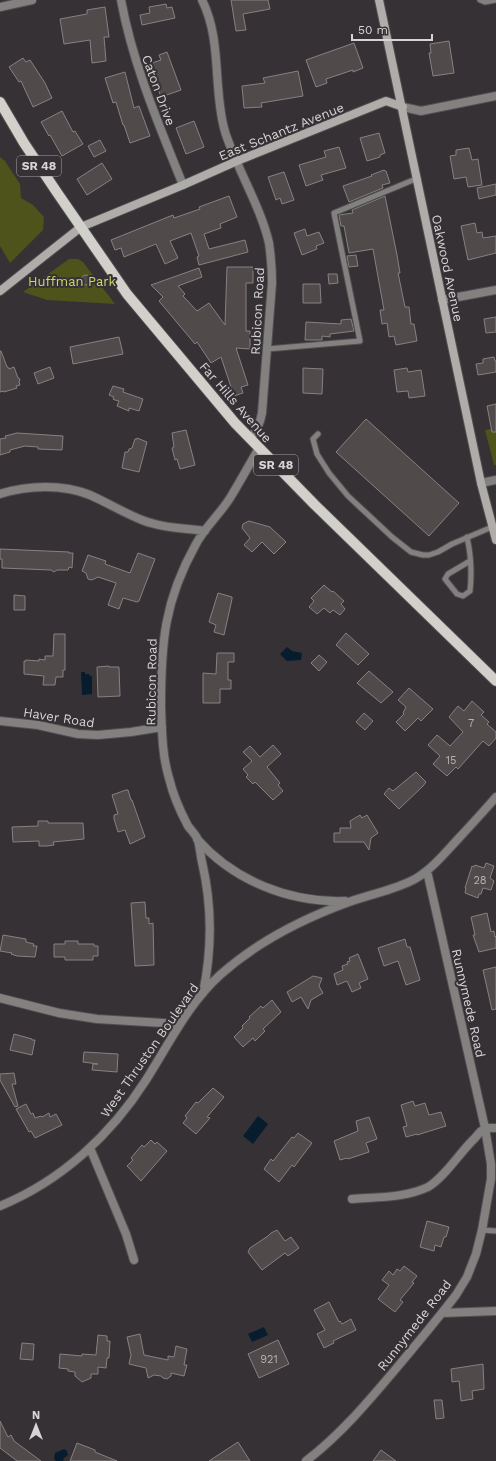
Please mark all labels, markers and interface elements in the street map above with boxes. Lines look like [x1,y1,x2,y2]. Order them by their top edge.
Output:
scale bar [352,16,432,42]
text: 50 m [358,23,388,37]
street label: Caton Drive [139,53,178,128]
street label: East Schantz Avenue [216,99,346,163]
road number: SR 48 [17,156,61,176]
street label: Oakwood Avenue [429,213,466,323]
street label: Rubicon Road [248,267,267,355]
park label: Huffman Park [28,274,117,289]
street label: Far Hills Avenue [197,359,275,446]
road number: SR 48 [254,455,298,475]
street label: Rubicon Road [143,638,160,726]
street label: Haver Road [22,704,96,731]
house number: 7 [468,717,474,730]
house number: 15 [446,754,456,767]
house number: 28 [473,874,487,887]
street label: Runnymede Road [449,947,488,1059]
street label: West Thruston Boulevard [97,980,202,1120]
street label: Runnymede Road [374,1277,454,1374]
house number: 921 [260,1353,278,1366]
north arrow [16,1405,56,1445]
text: N [32,1409,40,1422]

